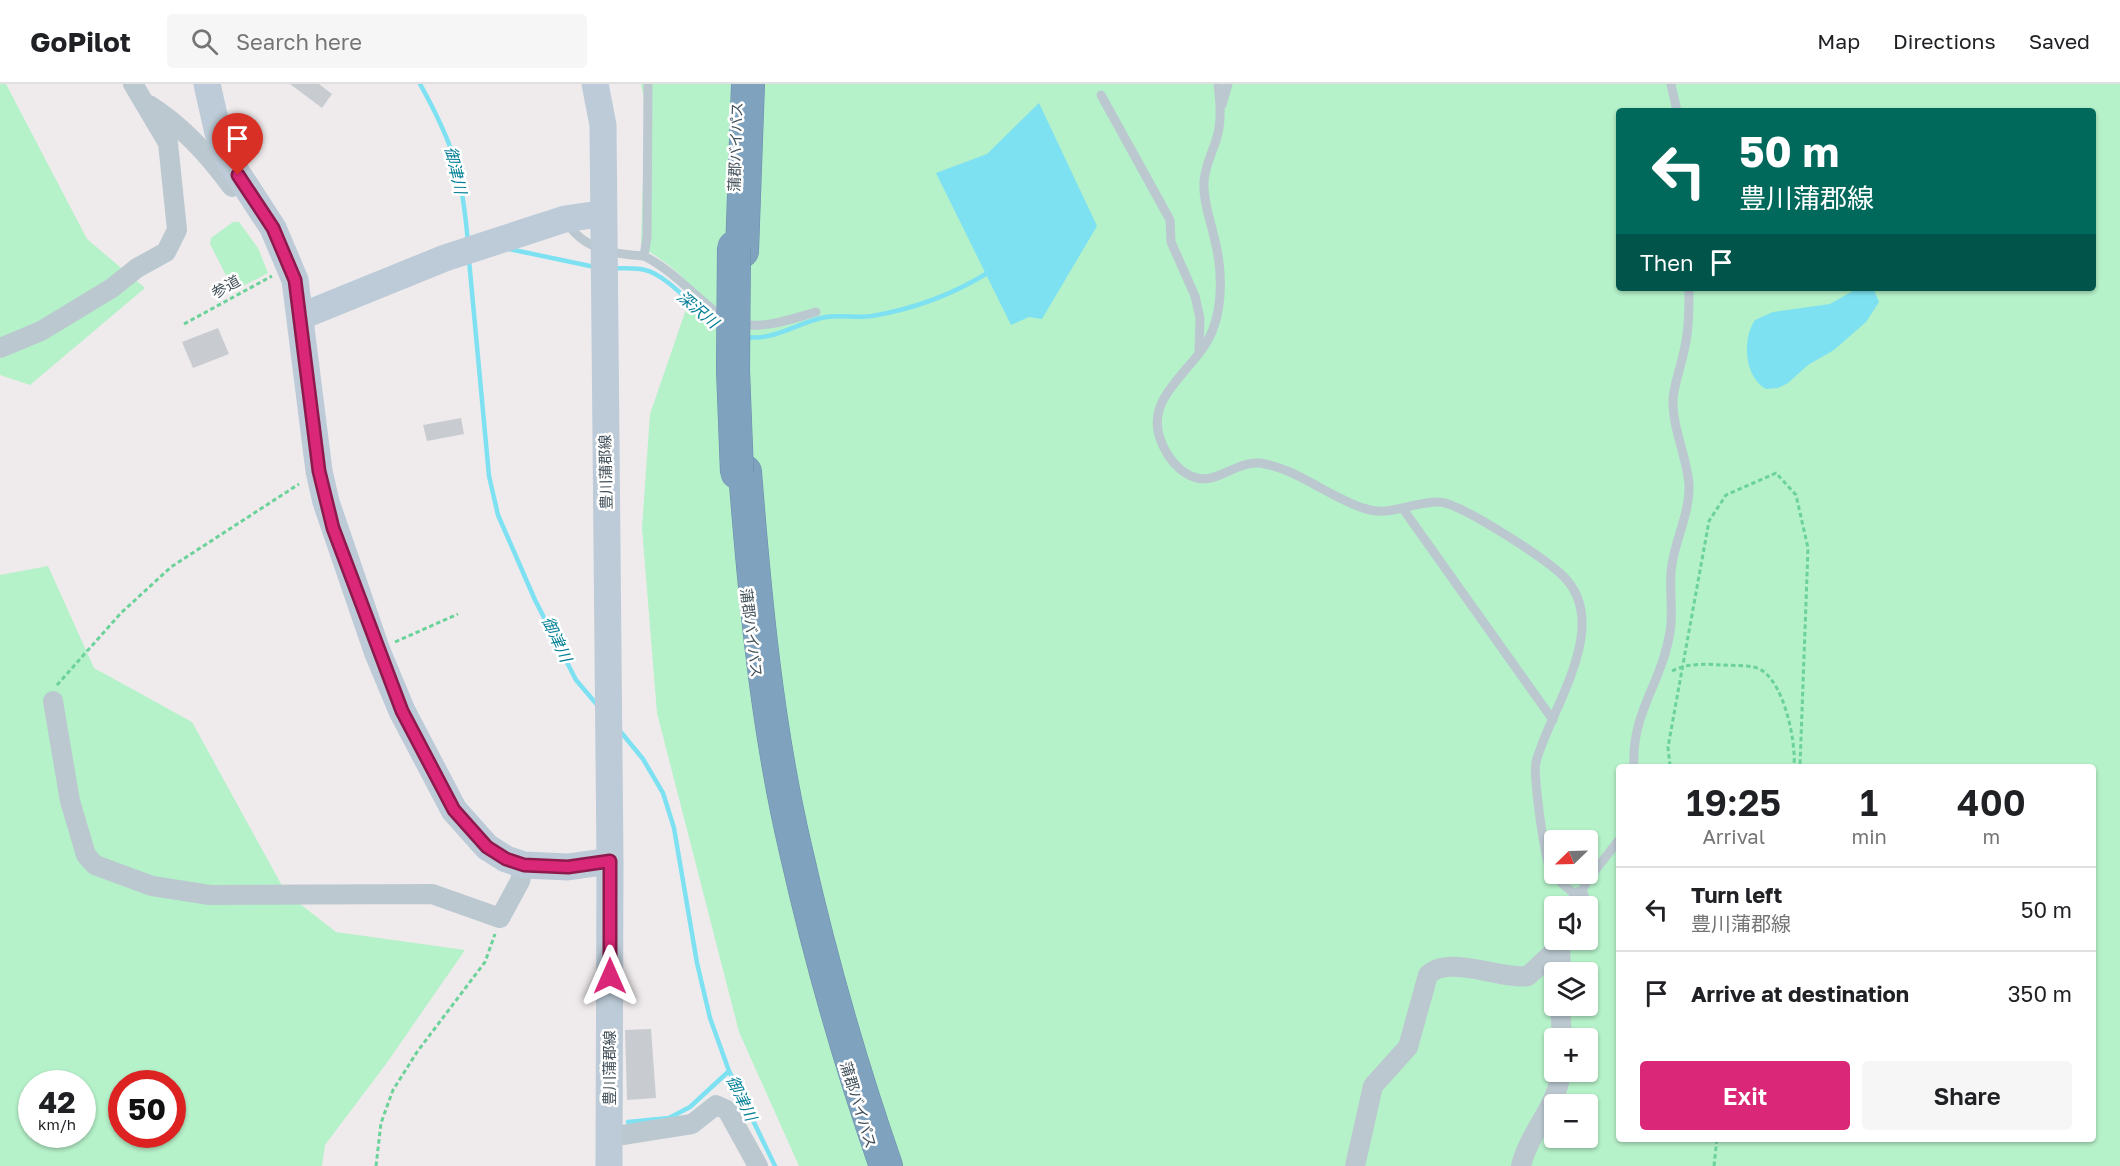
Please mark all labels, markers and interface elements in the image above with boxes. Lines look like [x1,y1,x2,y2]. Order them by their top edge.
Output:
search box [167,14,587,68]
text: GoPilot [30,25,131,58]
icon: search [188,25,221,58]
text: Search here [236,28,362,55]
text: Map [1817,28,1860,54]
text: Directions [1893,28,1996,54]
text: Saved [2029,28,2090,54]
street label: 蒲郡バイパス [724,102,746,192]
pin [212,113,263,175]
icon: arrive [221,122,254,155]
text: 50 m [1739,126,1839,176]
icon: left [1640,132,1718,210]
water label: 御津川 [441,144,472,198]
text: 豊川蒲郡線 [1739,182,1874,214]
icon: arrive [1705,246,1738,279]
text: Then [1640,249,1693,276]
street label: 参道 [208,271,243,301]
water label: 深沢川 [673,286,724,333]
street label: 豊川蒲郡線 [595,434,615,510]
street label: 蒲郡バイパス [738,587,766,678]
water label: 御津川 [538,613,577,667]
text: 19:25 [1686,781,1781,824]
text: 1 [1860,781,1878,824]
text: 400 [1957,781,2026,824]
text: Arrival [1702,824,1765,848]
text: min [1851,824,1887,848]
text: m [1983,824,2000,848]
north arrow [1544,830,1598,884]
map controls [1544,830,1598,1148]
text: Turn left [1691,881,1782,908]
icon: left [1640,893,1673,926]
button: sound [1544,896,1598,950]
text: 50 m [2021,896,2072,923]
text: 豊川蒲郡線 [1691,911,1791,935]
position arrow [578,944,642,1008]
button: layers [1544,962,1598,1016]
icon: arrive [1640,977,1673,1010]
text: Arrive at destination [1691,980,1909,1007]
text: 350 m [2008,980,2072,1007]
button: + [1544,1028,1598,1082]
street label: 豊川蒲郡線 [600,1030,618,1106]
street label: 蒲郡バイパス [837,1059,881,1150]
button: Exit [1640,1061,1850,1130]
button: Share [1862,1061,2072,1130]
speed limit sign: 50 [108,1070,186,1148]
water label: 御津川 [722,1072,762,1126]
text: 42 [38,1084,76,1120]
button: − [1544,1094,1598,1148]
text: km/h [38,1115,76,1133]

